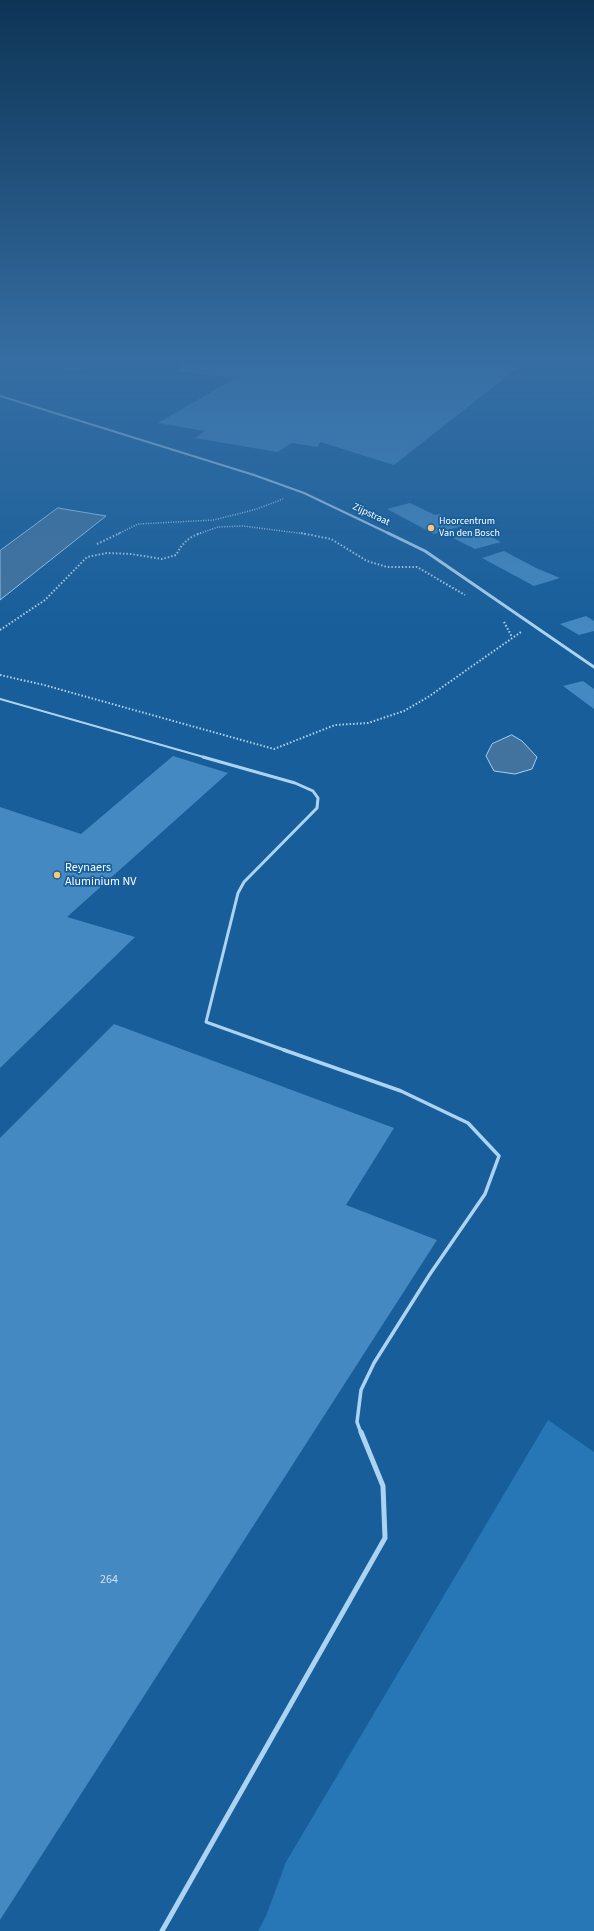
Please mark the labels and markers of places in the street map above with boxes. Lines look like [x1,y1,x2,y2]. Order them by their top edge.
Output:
place label: Hoorcentrum Van den Bosch [439,516,500,540]
marker: Hoorcentrum Van den Bosch [426,523,436,533]
place label: Reynaers Aluminium NV [65,861,136,889]
marker: Reynaers Aluminium NV [52,870,62,880]

